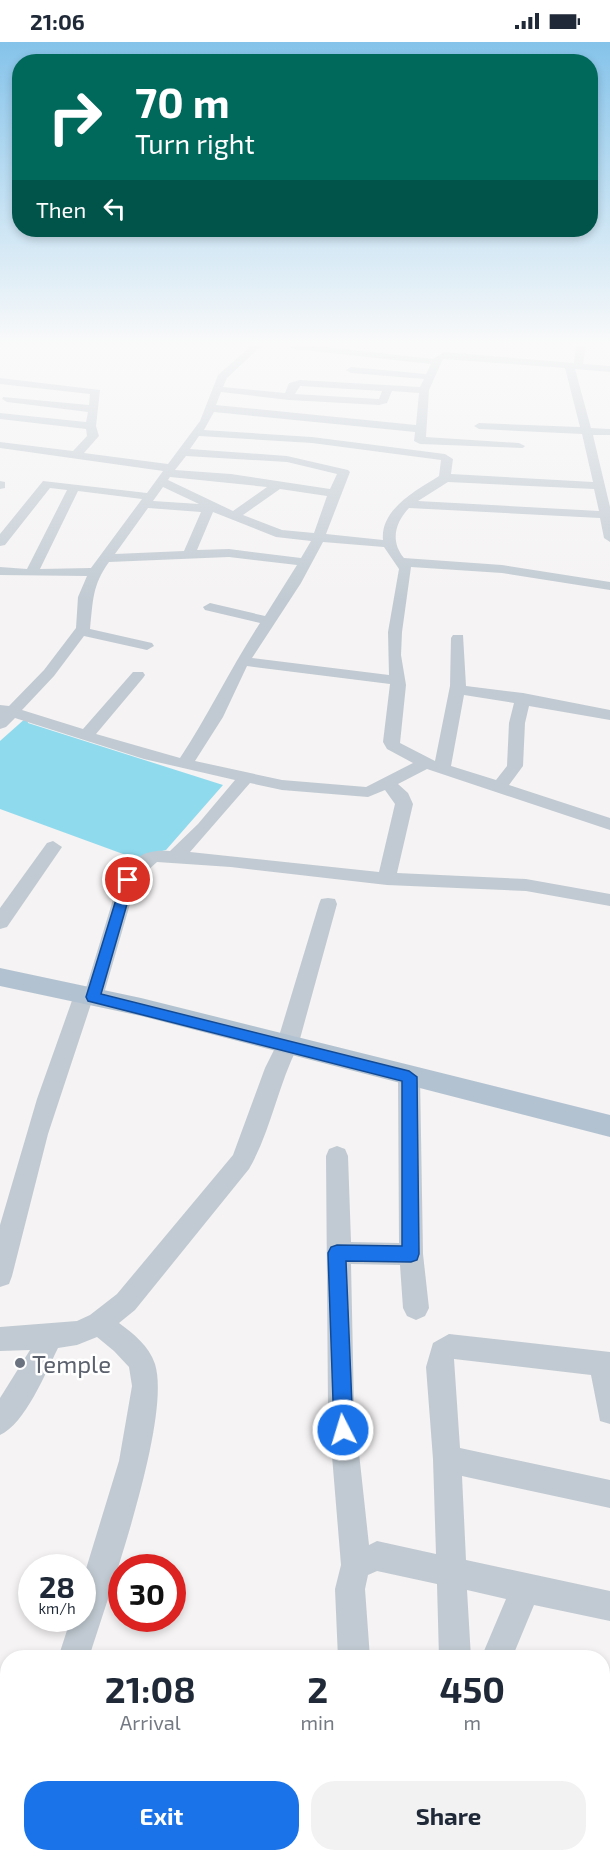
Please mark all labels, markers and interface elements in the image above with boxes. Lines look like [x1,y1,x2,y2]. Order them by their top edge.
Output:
text: 21:06 [30,8,85,34]
text: 70 m [135,76,230,126]
icon: right [36,78,114,156]
text: Turn right [135,127,255,159]
icon: left [98,192,131,225]
text: Then [36,196,86,222]
pin [102,854,153,905]
icon: arrive [111,863,144,896]
place label: Temple [32,1349,111,1378]
marker: Temple [13,1356,27,1370]
position arrow [311,1398,375,1462]
speed limit sign: 30 [108,1554,186,1632]
text: 28 [39,1568,75,1604]
text: km/h [38,1599,76,1617]
text: 21:08 [105,1667,196,1710]
text: 2 [307,1667,328,1710]
text: 450 [440,1667,505,1710]
text: Arrival [120,1710,181,1734]
text: min [301,1710,335,1734]
text: m [464,1710,481,1734]
button: Exit [24,1781,299,1850]
button: Share [311,1781,586,1850]

